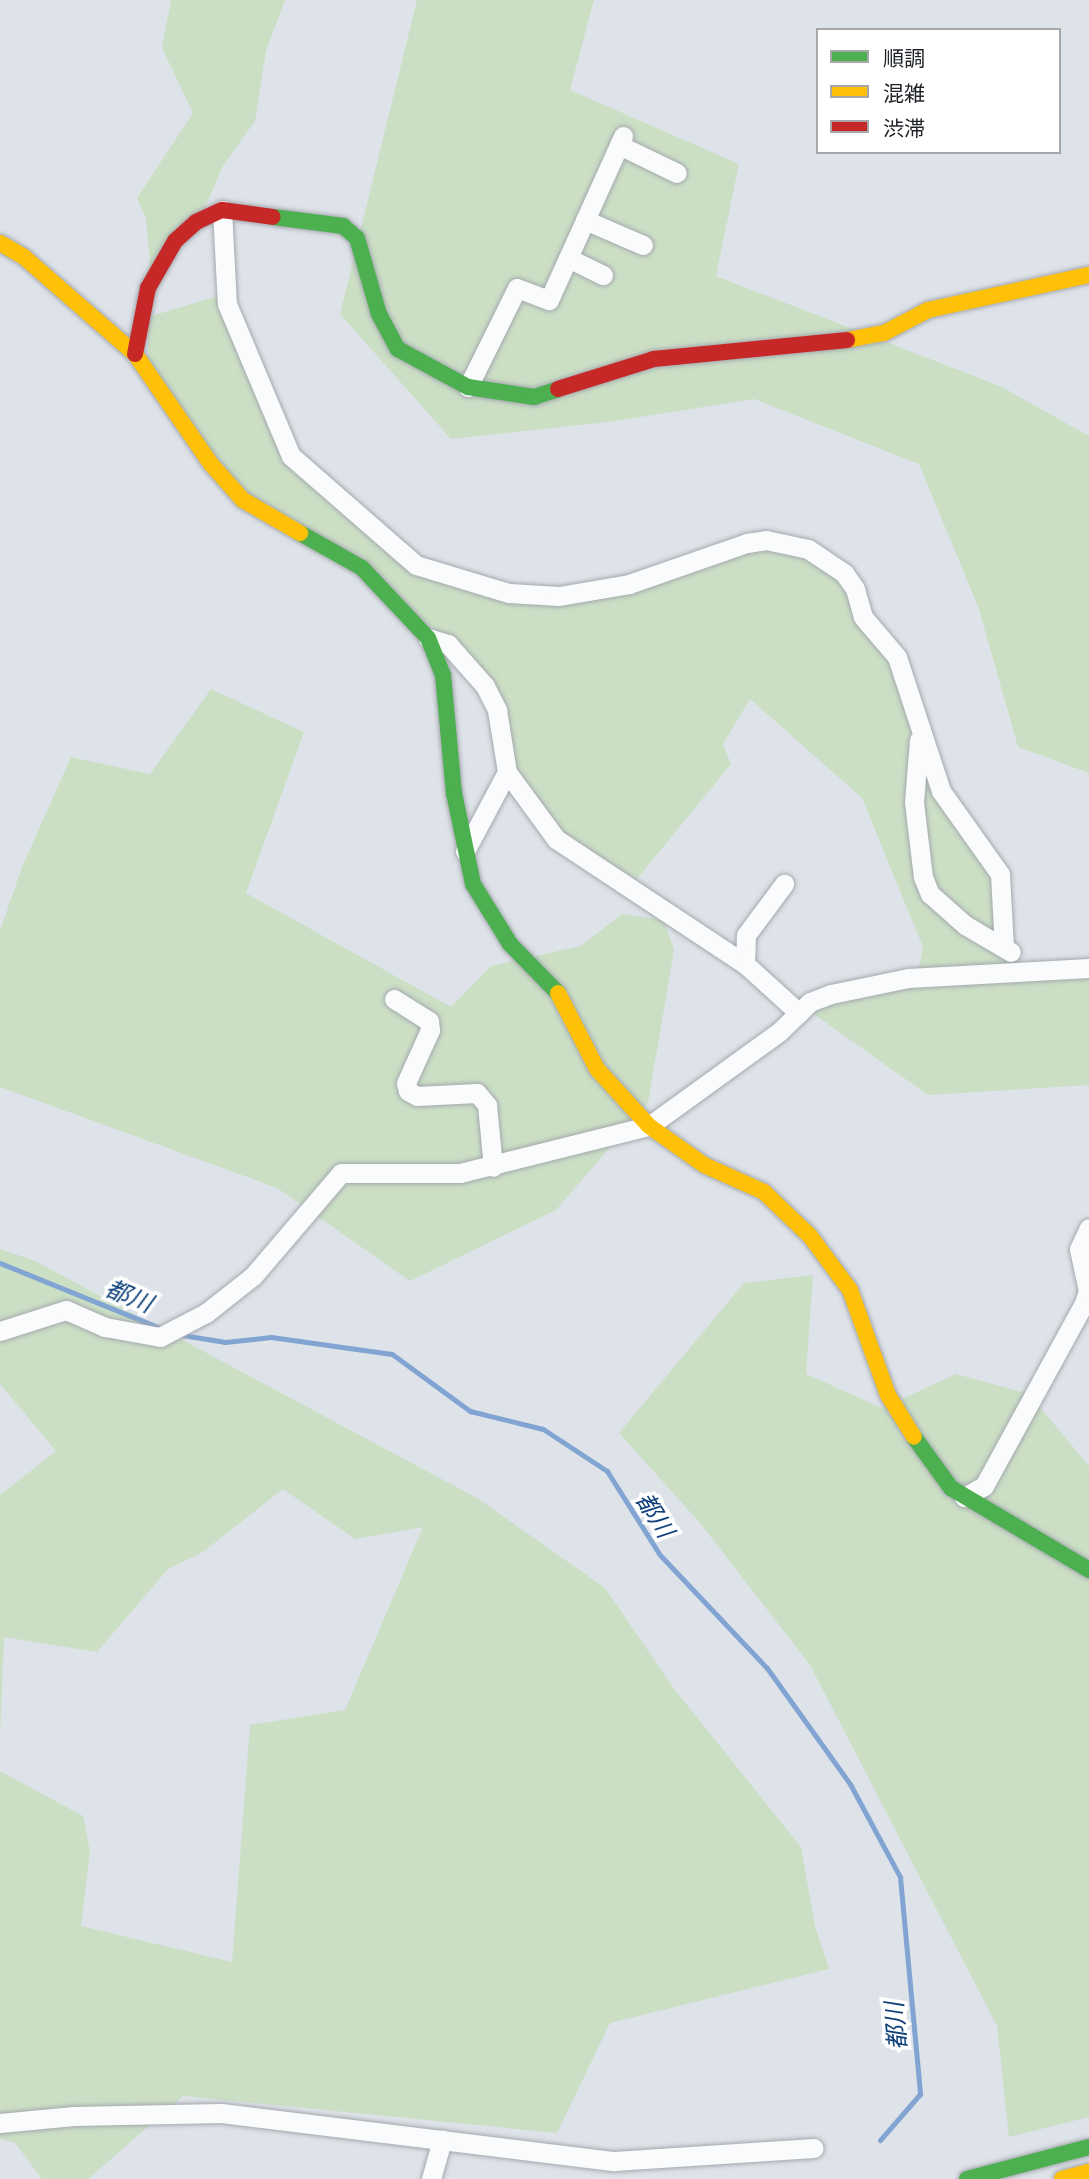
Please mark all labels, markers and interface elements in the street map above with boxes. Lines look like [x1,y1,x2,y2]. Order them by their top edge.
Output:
legend [816,28,1061,154]
text: 順調 [883,47,925,70]
text: 混雑 [883,82,925,105]
text: 渋滞 [883,117,925,140]
water label: 都川 [101,1274,157,1318]
water label: 都川 [630,1487,680,1543]
water label: 都川 [880,2001,912,2051]

